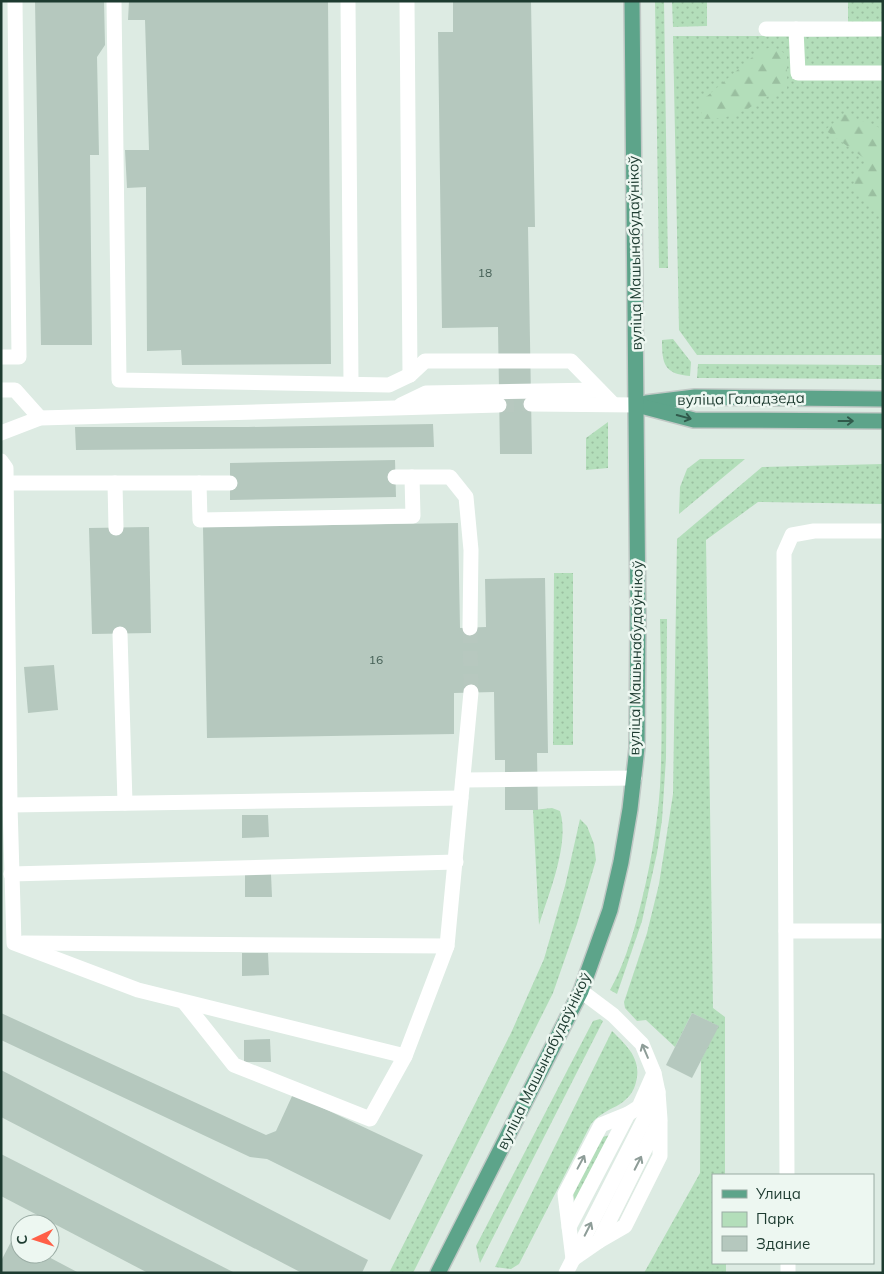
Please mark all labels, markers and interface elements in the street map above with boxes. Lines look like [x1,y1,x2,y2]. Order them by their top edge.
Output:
street label: вуліца Машынабудаўнікоў [623,155,646,351]
house number: 18 [478,265,492,280]
street label: вуліца Галадзеда [677,388,805,409]
one-way arrow [675,413,691,422]
one-way arrow [838,416,854,426]
street label: вуліца Машынабудаўнікоў [624,560,647,756]
house number: 16 [369,652,383,667]
street label: вуліца Машынабудаўнікоў [492,969,595,1152]
one-way arrow [639,1044,649,1059]
one-way arrow [576,1155,586,1170]
one-way arrow [634,1156,643,1171]
legend [712,1174,874,1264]
text: Улица [755,1184,801,1203]
text: Парк [756,1209,795,1228]
north arrow [10,1214,60,1264]
one-way arrow [584,1222,593,1237]
text: С [13,1234,31,1245]
text: Здание [756,1234,810,1253]

